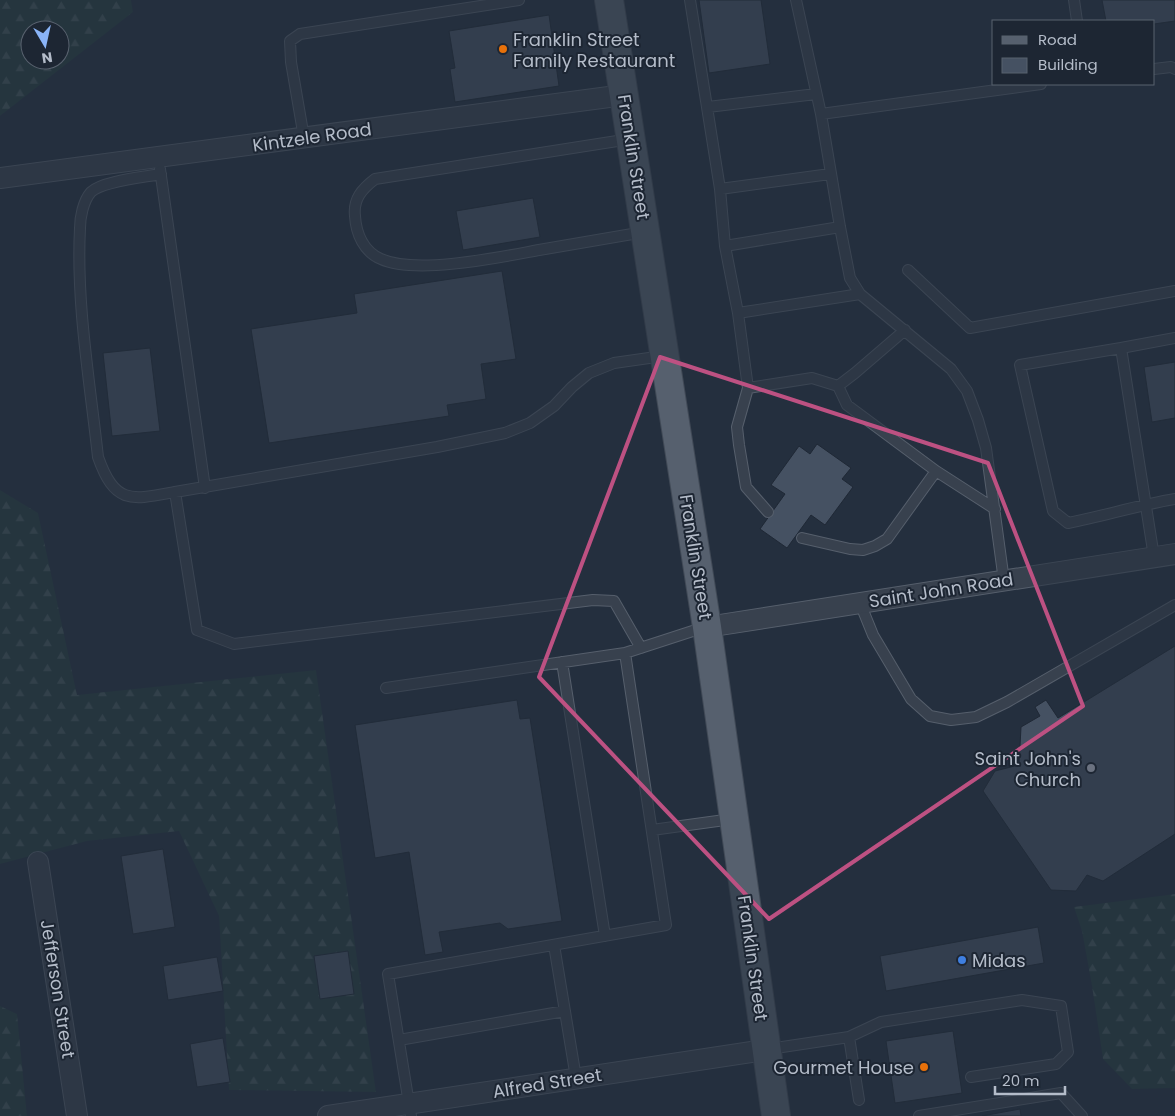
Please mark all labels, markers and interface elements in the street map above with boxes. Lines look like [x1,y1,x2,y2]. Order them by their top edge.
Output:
north arrow [20,20,70,70]
legend [992,20,1155,85]
place label: Franklin Street Family Restaurant [513,27,675,73]
text: Road [1038,29,1077,50]
marker: Franklin Street Family Restaurant [497,43,509,55]
text: N [40,47,54,69]
text: Building [1038,54,1098,75]
street label: Franklin Street [612,93,656,221]
street label: Kintzele Road [251,116,373,158]
street label: Franklin Street [674,493,718,621]
street label: Saint John Road [867,566,1015,614]
place label: Saint John's Church [975,746,1081,792]
marker: Saint John's Church [1085,762,1097,774]
street label: Franklin Street [732,894,774,1022]
street label: Jefferson Street [35,918,81,1060]
place label: Midas [972,948,1026,973]
marker: Midas [956,954,968,966]
place label: Gourmet House [773,1055,914,1080]
marker: Gourmet House [918,1061,930,1073]
street label: Alfred Street [491,1062,603,1104]
scale bar [995,1064,1065,1096]
text: 20 m [1002,1070,1040,1091]

